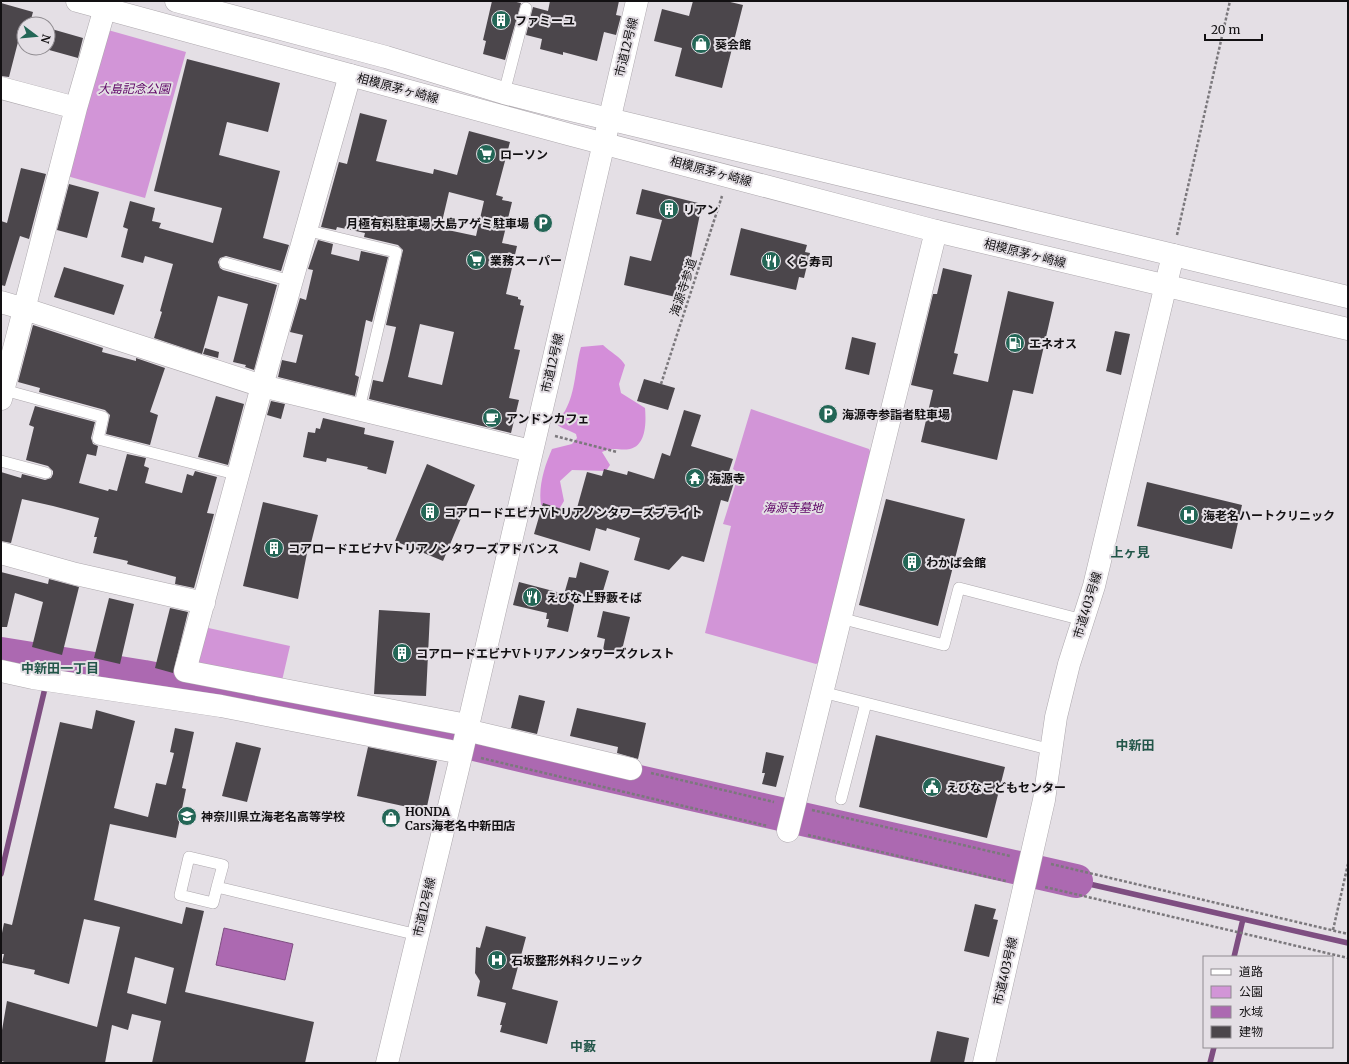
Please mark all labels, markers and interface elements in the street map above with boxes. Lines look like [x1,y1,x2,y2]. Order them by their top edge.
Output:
building icon: ファミーユ [490,9,512,31]
place label: ファミーユ [515,13,575,28]
north arrow [16,16,56,56]
street label: 市道12号線 [611,16,641,78]
scale bar [1205,16,1262,42]
text: 20 m [1211,22,1240,37]
text: N [38,33,54,45]
shop icon: 葵会館 [690,33,712,55]
place label: 葵会館 [715,37,751,52]
street label: 相模原茅ヶ崎線 [355,70,441,106]
park label: 大島記念公園 [98,81,172,96]
supermarket icon: ローソン [475,143,497,165]
place label: ローソン [500,147,548,162]
street label: 相模原茅ヶ崎線 [668,153,754,189]
building icon: リアン [658,198,680,220]
place label: リアン [683,202,719,217]
parking icon: 月極有料駐車場 大島アゲミ駐車場 [532,212,554,234]
place label: 月極有料駐車場 大島アゲミ駐車場 [346,216,529,231]
street label: 相模原茅ヶ崎線 [982,236,1068,270]
supermarket icon: 業務スーパー [465,249,487,271]
restaurant icon: くら寿司 [760,250,782,272]
place label: 業務スーパー [490,253,562,268]
place label: くら寿司 [785,254,833,269]
street label: 海源寺参道 [667,256,699,318]
street label: 市道12号線 [538,332,566,394]
fuel station icon: エネオス [1004,332,1026,354]
place label: エネオス [1029,336,1077,351]
parking icon: 海源寺参詣者駐車場 [817,403,839,425]
cafe icon: アンドンカフェ [481,407,503,429]
place label: 海源寺参詣者駐車場 [842,407,950,422]
place label: アンドンカフェ [506,411,590,426]
temple icon: 海源寺 [684,467,706,489]
place label: 海源寺 [709,471,745,486]
park label: 海源寺墓地 [763,500,825,515]
building icon: コアロードエビナVトリアノンタワーズブライト [419,501,441,523]
hospital icon: 海老名ハートクリニック [1178,504,1200,526]
place label: コアロードエビナVトリアノンタワーズブライト [444,505,703,520]
place label: 海老名ハートクリニック [1203,508,1335,523]
building icon: コアロードエビナVトリアノンタワーズアドバンス [263,537,285,559]
place label: コアロードエビナVトリアノンタワーズアドバンス [288,541,559,556]
district label: 上ヶ見 [1110,544,1150,561]
building icon: わかば会館 [901,551,923,573]
place label: わかば会館 [926,555,986,570]
street label: 市道403号線 [1070,570,1104,640]
restaurant icon: えびな上野藪そば [521,586,543,608]
place label: えびな上野藪そば [546,590,642,605]
building icon: コアロードエビナVトリアノンタワーズクレスト [391,642,413,664]
place label: コアロードエビナVトリアノンタワーズクレスト [416,646,675,661]
district label: 中新田一丁目 [21,660,99,677]
district label: 中新田 [1115,737,1155,754]
public building icon: えびなこどもセンター [921,776,943,798]
place label: えびなこどもセンター [946,780,1066,795]
place label: HONDA Cars海老名中新田店 [405,804,515,833]
school or university icon: 神奈川県立海老名高等学校 [176,805,198,827]
shop icon: HONDA Cars海老名中新田店 [380,807,402,829]
place label: 神奈川県立海老名高等学校 [201,809,345,824]
street label: 市道12号線 [410,876,438,938]
street label: 市道403号線 [990,936,1020,1006]
hospital icon: 石坂整形外科クリニック [486,949,508,971]
place label: 石坂整形外科クリニック [511,953,643,968]
legend [1203,956,1333,1048]
text: 道路 [1239,964,1263,979]
text: 公園 [1239,984,1263,999]
text: 水域 [1239,1004,1263,1019]
text: 建物 [1239,1024,1263,1039]
district label: 中藪 [570,1038,596,1055]

